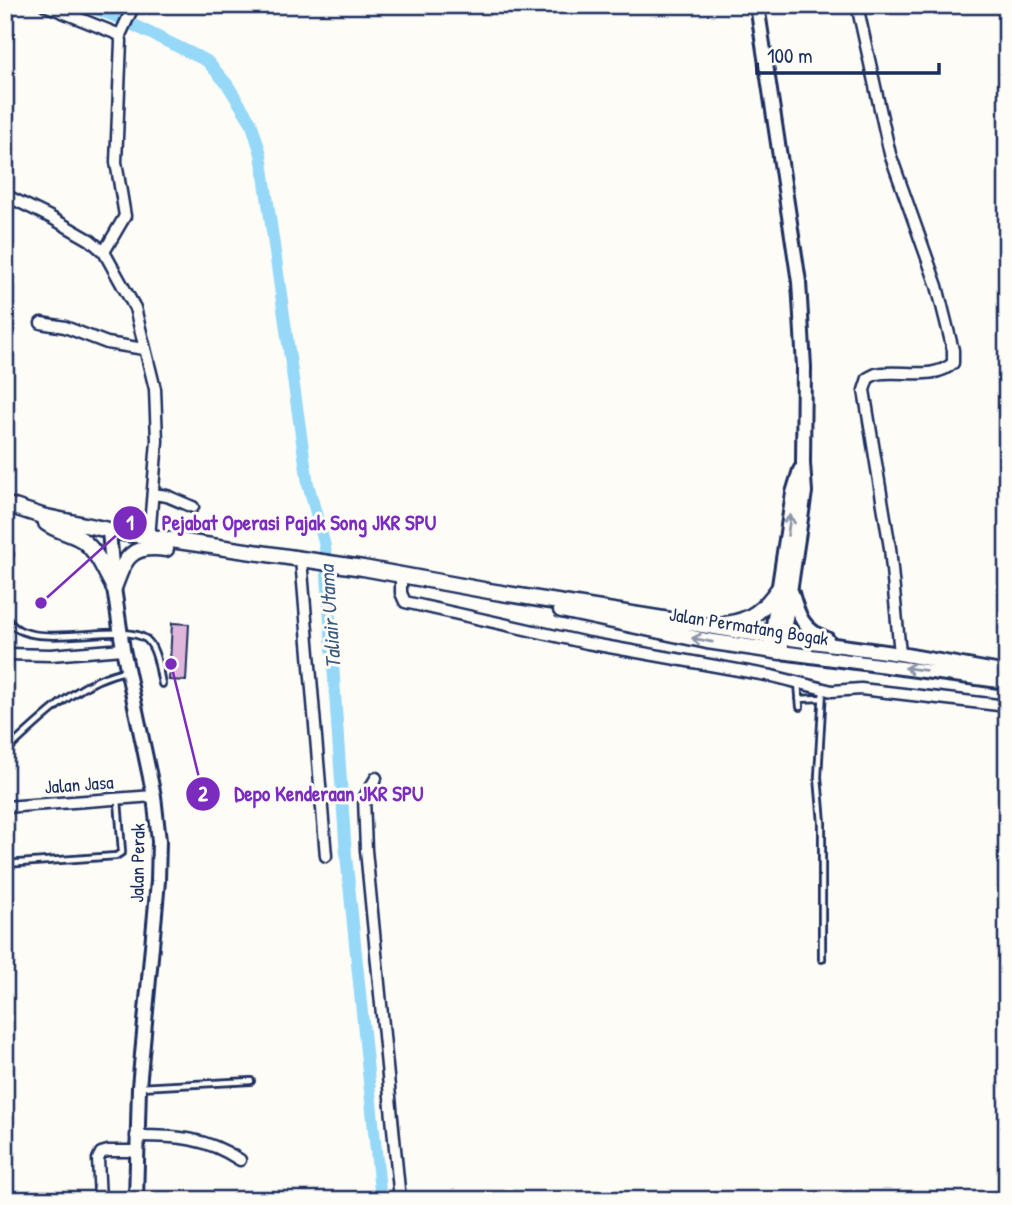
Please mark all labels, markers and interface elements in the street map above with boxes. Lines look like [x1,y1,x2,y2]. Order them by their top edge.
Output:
scale bar [757,32,939,76]
text: 100 m [767,41,813,70]
callout: Pejabat Operasi Pajak Song JKR SPU [112,502,450,544]
text: 1 [126,508,134,537]
text: Pejabat Operasi Pajak Song JKR SPU [162,508,437,538]
one-way arrow [783,514,796,537]
water label: Taliair Utama [311,562,348,670]
street label: Jalan Permatang Bogak [668,601,831,651]
one-way arrow [691,632,714,646]
one-way arrow [904,662,927,675]
street label: Jalan Jasa [44,769,115,799]
callout: Depo Kenderaan JKR SPU [185,773,438,815]
text: 2 [198,779,208,808]
text: Depo Kenderaan JKR SPU [234,779,424,809]
street label: Jalan Perak [123,823,151,903]

